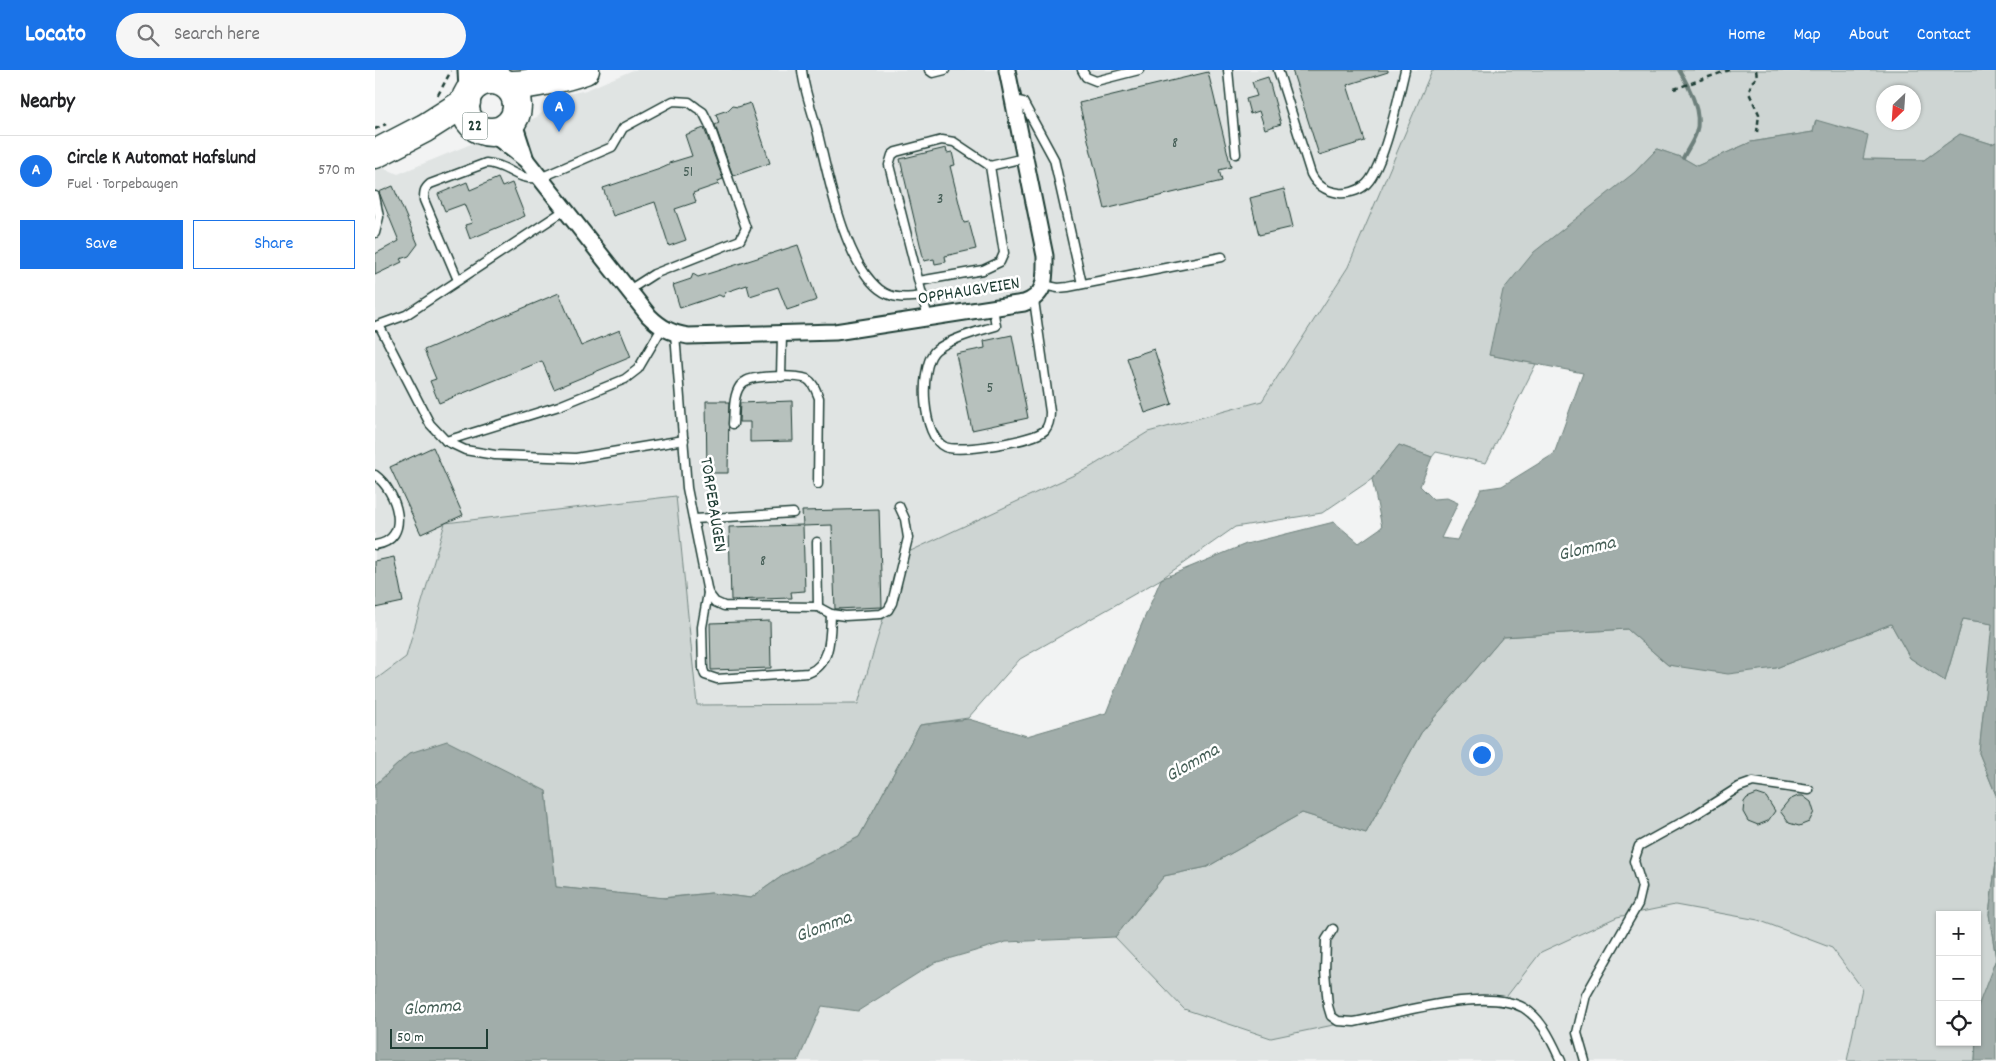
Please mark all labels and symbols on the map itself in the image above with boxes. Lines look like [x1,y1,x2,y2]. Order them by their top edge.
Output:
north arrow [1876,85,1921,130]
pin: A [543,91,575,132]
road number: 22 [463,112,487,140]
house number: 8 [1172,133,1178,155]
house number: 51 [683,162,693,184]
house number: 3 [937,189,943,211]
street label: OPPHAUGVEIEN [916,272,1022,312]
house number: 5 [987,378,994,400]
street label: TORPEBAUGEN [692,456,732,554]
water label: Glomma [1556,530,1619,570]
house number: 8 [760,551,766,573]
water label: Glomma [1161,737,1226,790]
your location [1469,742,1495,768]
water label: Glomma [792,905,857,951]
water label: Glomma [402,993,463,1024]
scale bar [390,1026,487,1049]

